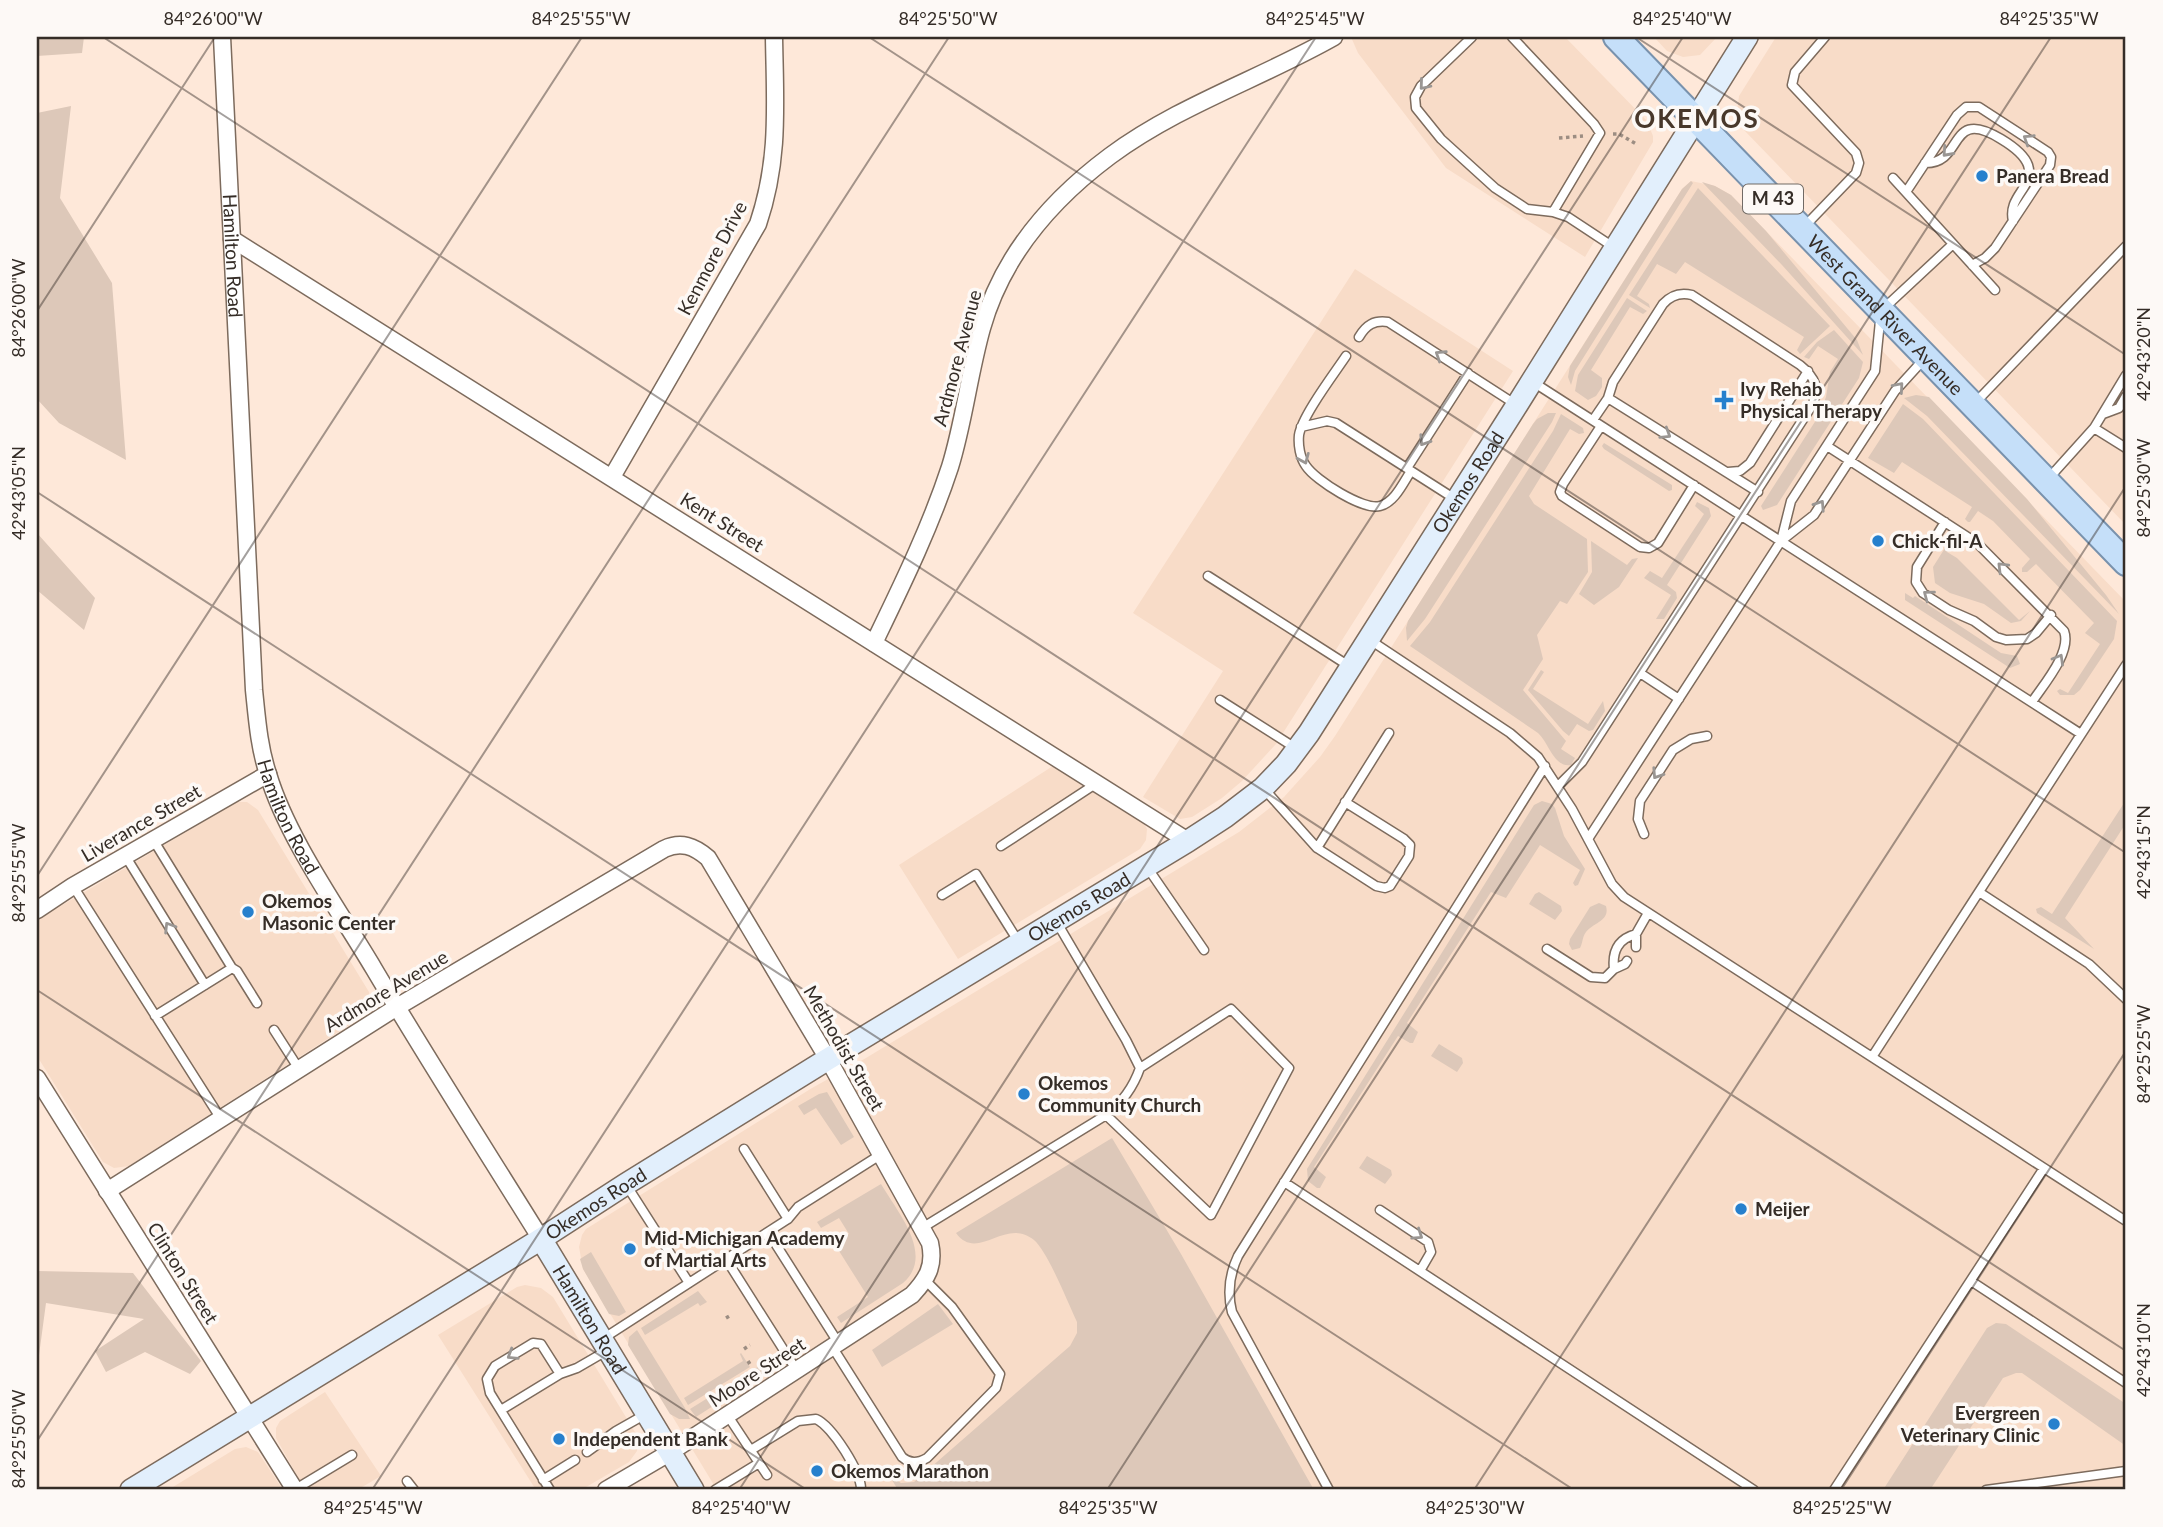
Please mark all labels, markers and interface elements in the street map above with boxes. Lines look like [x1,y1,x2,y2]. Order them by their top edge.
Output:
text: 84°26'00"W [163,7,263,29]
text: 84°25'55"W [531,7,631,29]
text: 84°25'50"W [898,7,998,29]
text: 84°25'45"W [1265,7,1365,29]
text: 84°25'40"W [1632,7,1732,29]
text: 84°25'35"W [1999,7,2099,29]
one-way arrow [1420,77,1432,90]
district label: OKEMOS [1634,102,1760,134]
one-way arrow [2023,134,2036,147]
one-way arrow [1943,144,1955,157]
place label: Panera Bread [1996,164,2109,187]
marker: Panera Bread [1974,168,1990,184]
road number: M 43 [1743,184,1803,214]
street label: Hamilton Road [219,193,248,318]
street label: Kenmore Drive [672,197,751,319]
street label: West Grand River Avenue [1803,230,1969,399]
text: 84°26'00"W [7,258,29,358]
street label: Ardmore Avenue [927,287,986,429]
text: 42°43'20"N [2132,307,2154,401]
one-way arrow [1434,350,1447,363]
place label: Ivy Rehab Physical Therapy [1740,377,1883,422]
one-way arrow [1891,382,1903,395]
marker: Ivy Rehab Physical Therapy [1714,390,1734,410]
one-way arrow [1658,426,1671,439]
street label: Okemos Road [1427,427,1508,537]
one-way arrow [1420,433,1432,446]
text: 84°25'30"W [2132,438,2154,538]
text: 42°43'05"N [7,446,29,540]
one-way arrow [1296,452,1310,464]
street label: Kent Street [676,487,768,556]
one-way arrow [1812,500,1825,513]
place label: Chick-fil-A [1892,529,1983,552]
marker: Chick-fil-A [1870,533,1886,549]
one-way arrow [1998,563,2010,575]
one-way arrow [1923,591,1936,604]
one-way arrow [2051,653,2064,666]
street label: Hamilton Road [253,756,325,878]
one-way arrow [1653,766,1666,779]
street label: Liverance Street [77,779,205,866]
text: 42°43'15"N [2132,805,2154,899]
text: 84°25'55"W [7,823,29,923]
street label: Okemos Road [1023,867,1134,946]
place label: Okemos Masonic Center [262,889,396,934]
marker: Okemos Masonic Center [240,904,256,920]
one-way arrow [165,921,178,934]
street label: Ardmore Avenue [320,945,452,1037]
street label: Methodist Street [799,981,890,1115]
text: 84°25'25"W [2132,1004,2154,1104]
place label: Okemos Community Church [1038,1071,1201,1116]
marker: Okemos Community Church [1016,1086,1032,1102]
street label: Okemos Road [541,1162,650,1244]
place label: Meijer [1755,1197,1811,1220]
marker: Meijer [1733,1201,1749,1217]
street label: Clinton Street [143,1218,224,1328]
place label: Mid-Michigan Academy of Martial Arts [644,1226,846,1271]
one-way arrow [1410,1227,1423,1239]
marker: Mid-Michigan Academy of Martial Arts [622,1241,638,1257]
street label: Hamilton Road [548,1260,632,1378]
text: 42°43'10"N [2132,1303,2154,1397]
street label: Moore Street [704,1332,809,1411]
one-way arrow [507,1347,520,1360]
text: 84°25'50"W [7,1389,29,1489]
place label: Evergreen Veterinary Clinic [1900,1401,2040,1446]
marker: Evergreen Veterinary Clinic [2046,1416,2062,1432]
place label: Independent Bank [573,1427,729,1450]
marker: Independent Bank [551,1431,567,1447]
place label: Okemos Marathon [831,1459,989,1482]
marker: Okemos Marathon [809,1463,825,1479]
text: 84°25'45"W [323,1496,423,1518]
text: 84°25'40"W [691,1496,791,1518]
text: 84°25'35"W [1058,1496,1158,1518]
text: 84°25'30"W [1425,1496,1525,1518]
text: 84°25'25"W [1792,1496,1892,1518]

